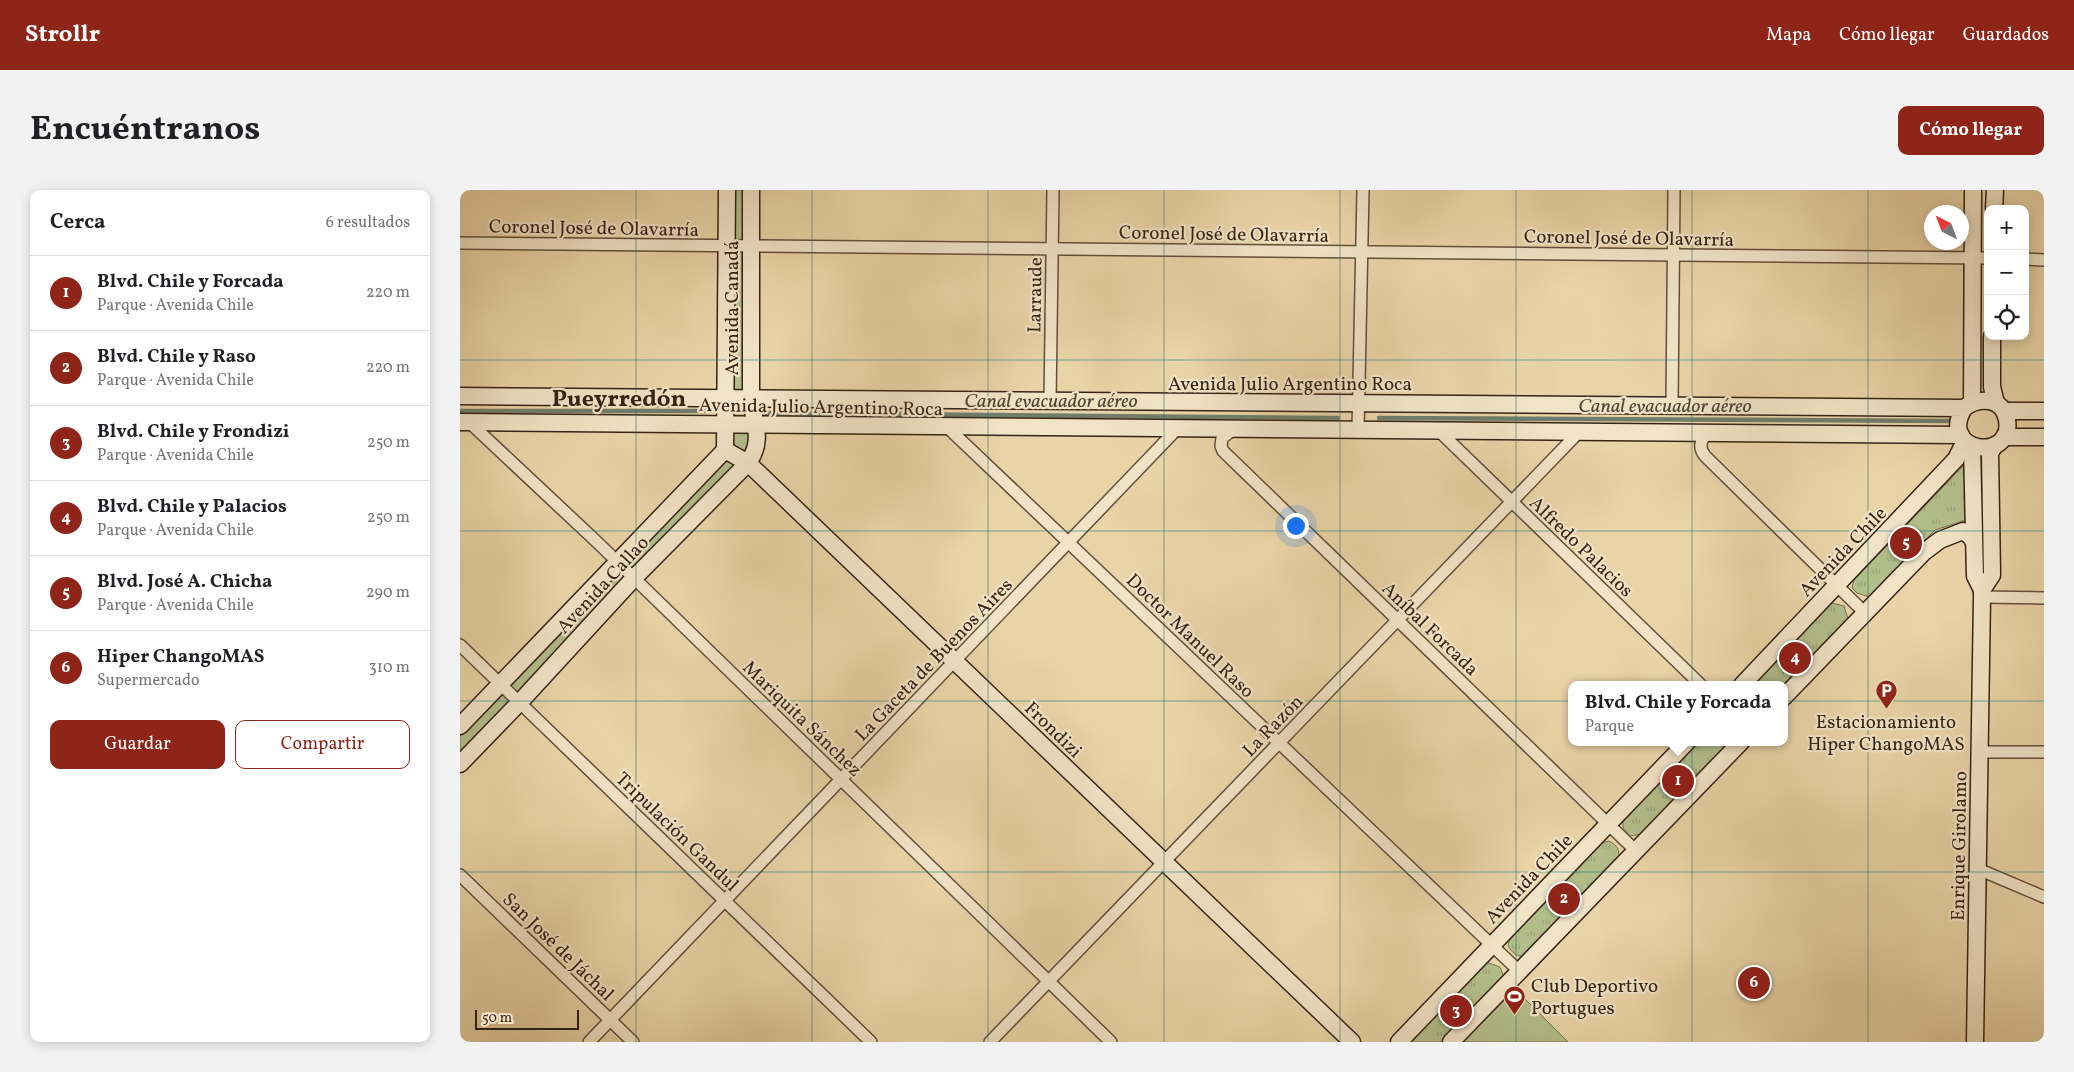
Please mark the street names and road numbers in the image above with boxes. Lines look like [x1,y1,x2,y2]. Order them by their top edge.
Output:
street label: Coronel José de Olavarría [489,214,699,244]
street label: Coronel José de Olavarría [1119,220,1329,250]
street label: Coronel José de Olavarría [1524,224,1734,254]
street label: Avenida Canadá [720,241,746,375]
street label: Larraude [1022,257,1050,333]
street label: Avenida Julio Argentino Roca [1168,372,1412,398]
street label: Avenida Julio Argentino Roca [699,393,943,423]
street label: Alfredo Palacios [1523,491,1638,604]
street label: Avenida Chile [1794,502,1893,603]
street label: Avenida Callao [551,531,656,640]
street label: Doctor Manuel Raso [1120,568,1260,705]
street label: La Gaceta de Buenos Aires [850,573,1019,748]
street label: Aníbal Forcada [1375,576,1484,682]
street label: Mariquita Sánchez [736,656,867,783]
street label: La Razón [1237,690,1310,763]
street label: Frondizi [1018,696,1087,765]
street label: Tripulación Gandul [609,767,744,898]
street label: Enrique Girolamo [1946,771,1974,921]
street label: Avenida Chile [1480,829,1579,930]
street label: San José de Jáchal [496,887,619,1008]

